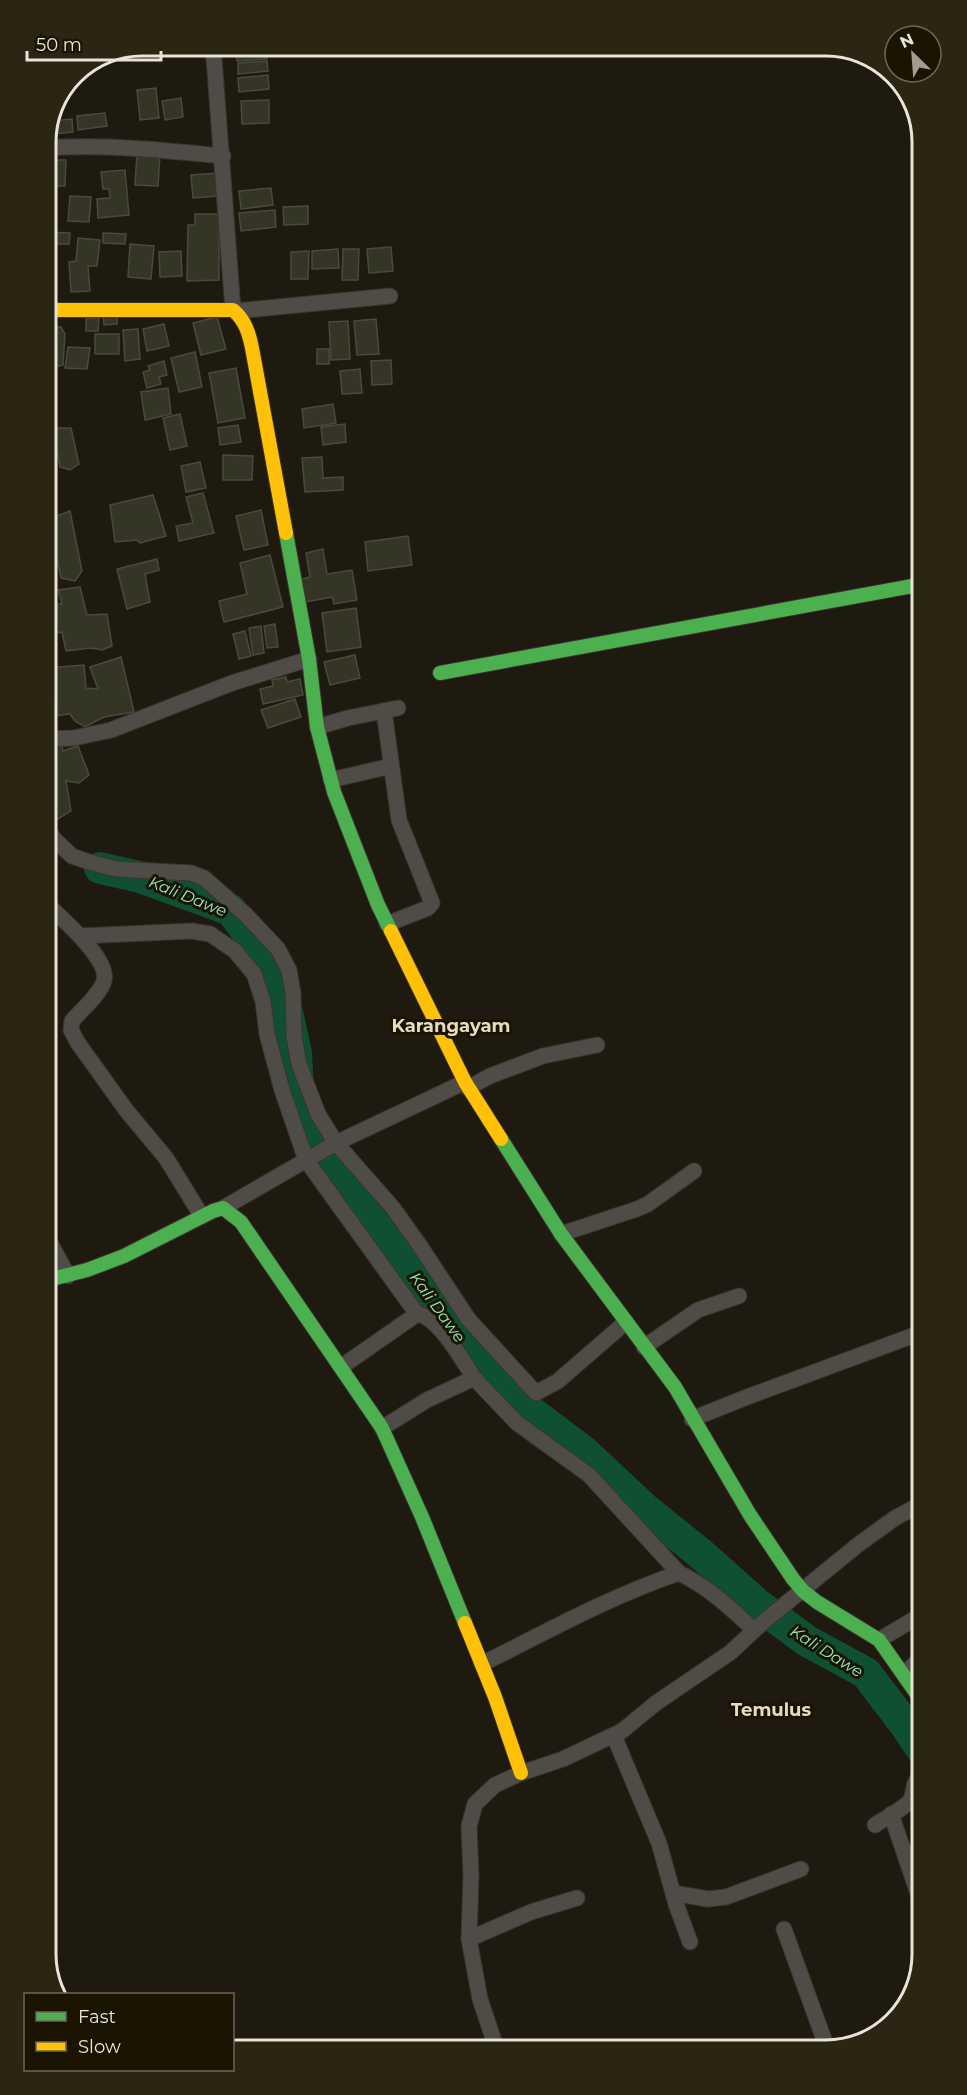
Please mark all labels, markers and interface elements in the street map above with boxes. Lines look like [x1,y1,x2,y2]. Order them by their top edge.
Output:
scale bar [27,24,160,62]
north arrow [883,24,943,84]
text: N [897,30,917,52]
text: 50 m [36,34,82,56]
water label: Kali Dawe [146,872,229,921]
district label: Karangayam [392,1015,510,1037]
water label: Kali Dawe [406,1268,469,1346]
water label: Kali Dawe [787,1622,867,1681]
district label: Temulus [731,1699,811,1721]
legend [24,1993,234,2071]
text: Fast [78,2006,116,2028]
text: Slow [78,2036,121,2058]

